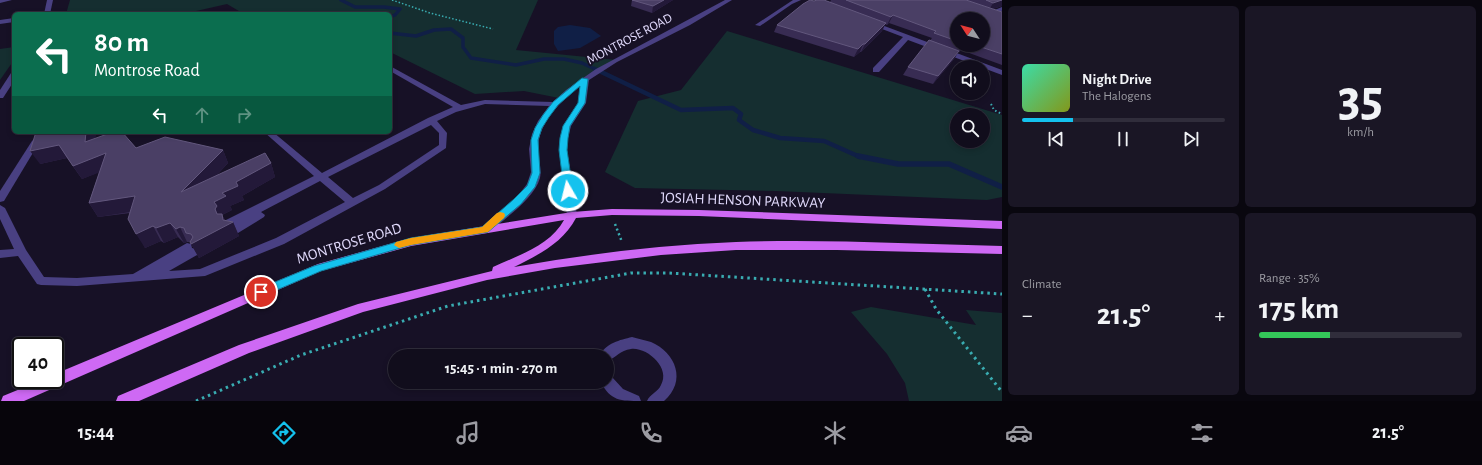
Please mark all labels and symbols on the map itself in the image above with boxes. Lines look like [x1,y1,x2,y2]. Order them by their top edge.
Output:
street label: MONTROSE ROAD [585,11,674,67]
north arrow [950,12,990,52]
position arrow [547,170,589,212]
street label: JOSIAH HENSON PARKWAY [660,190,826,211]
street label: MONTROSE ROAD [295,220,404,267]
pin [244,275,278,309]
speed limit sign: 40 [12,337,64,389]

